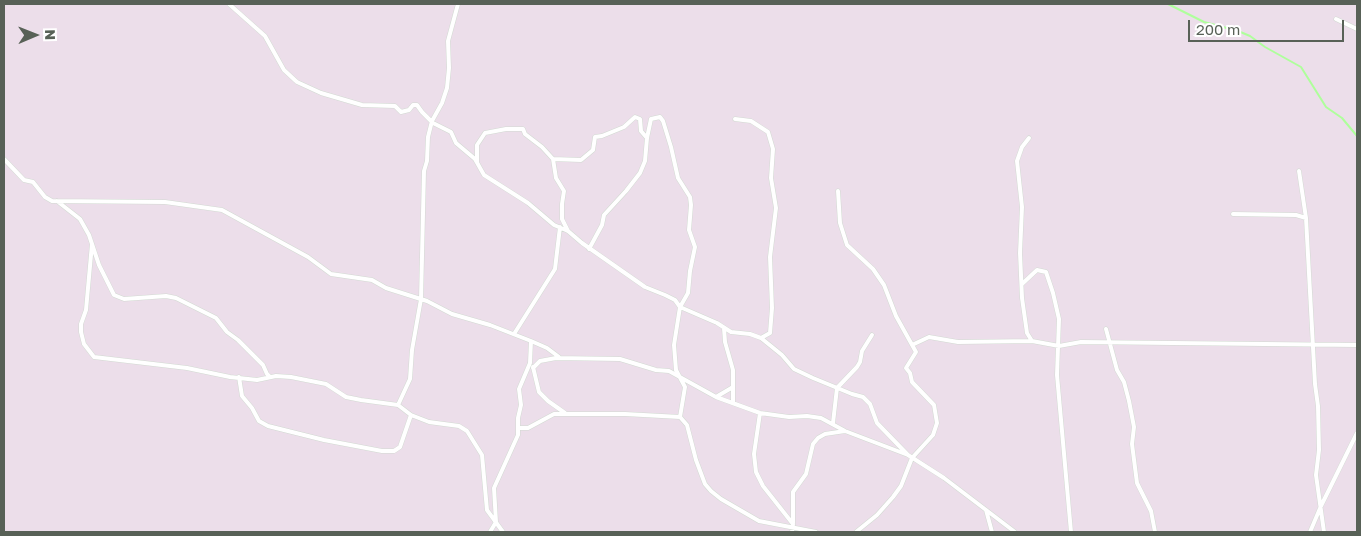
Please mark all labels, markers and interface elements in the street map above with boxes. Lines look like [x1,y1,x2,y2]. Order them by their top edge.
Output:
north arrow [10,10,60,60]
scale bar [1191,10,1347,42]
text: 200 m [1196,20,1240,38]
text: N [42,29,59,40]

